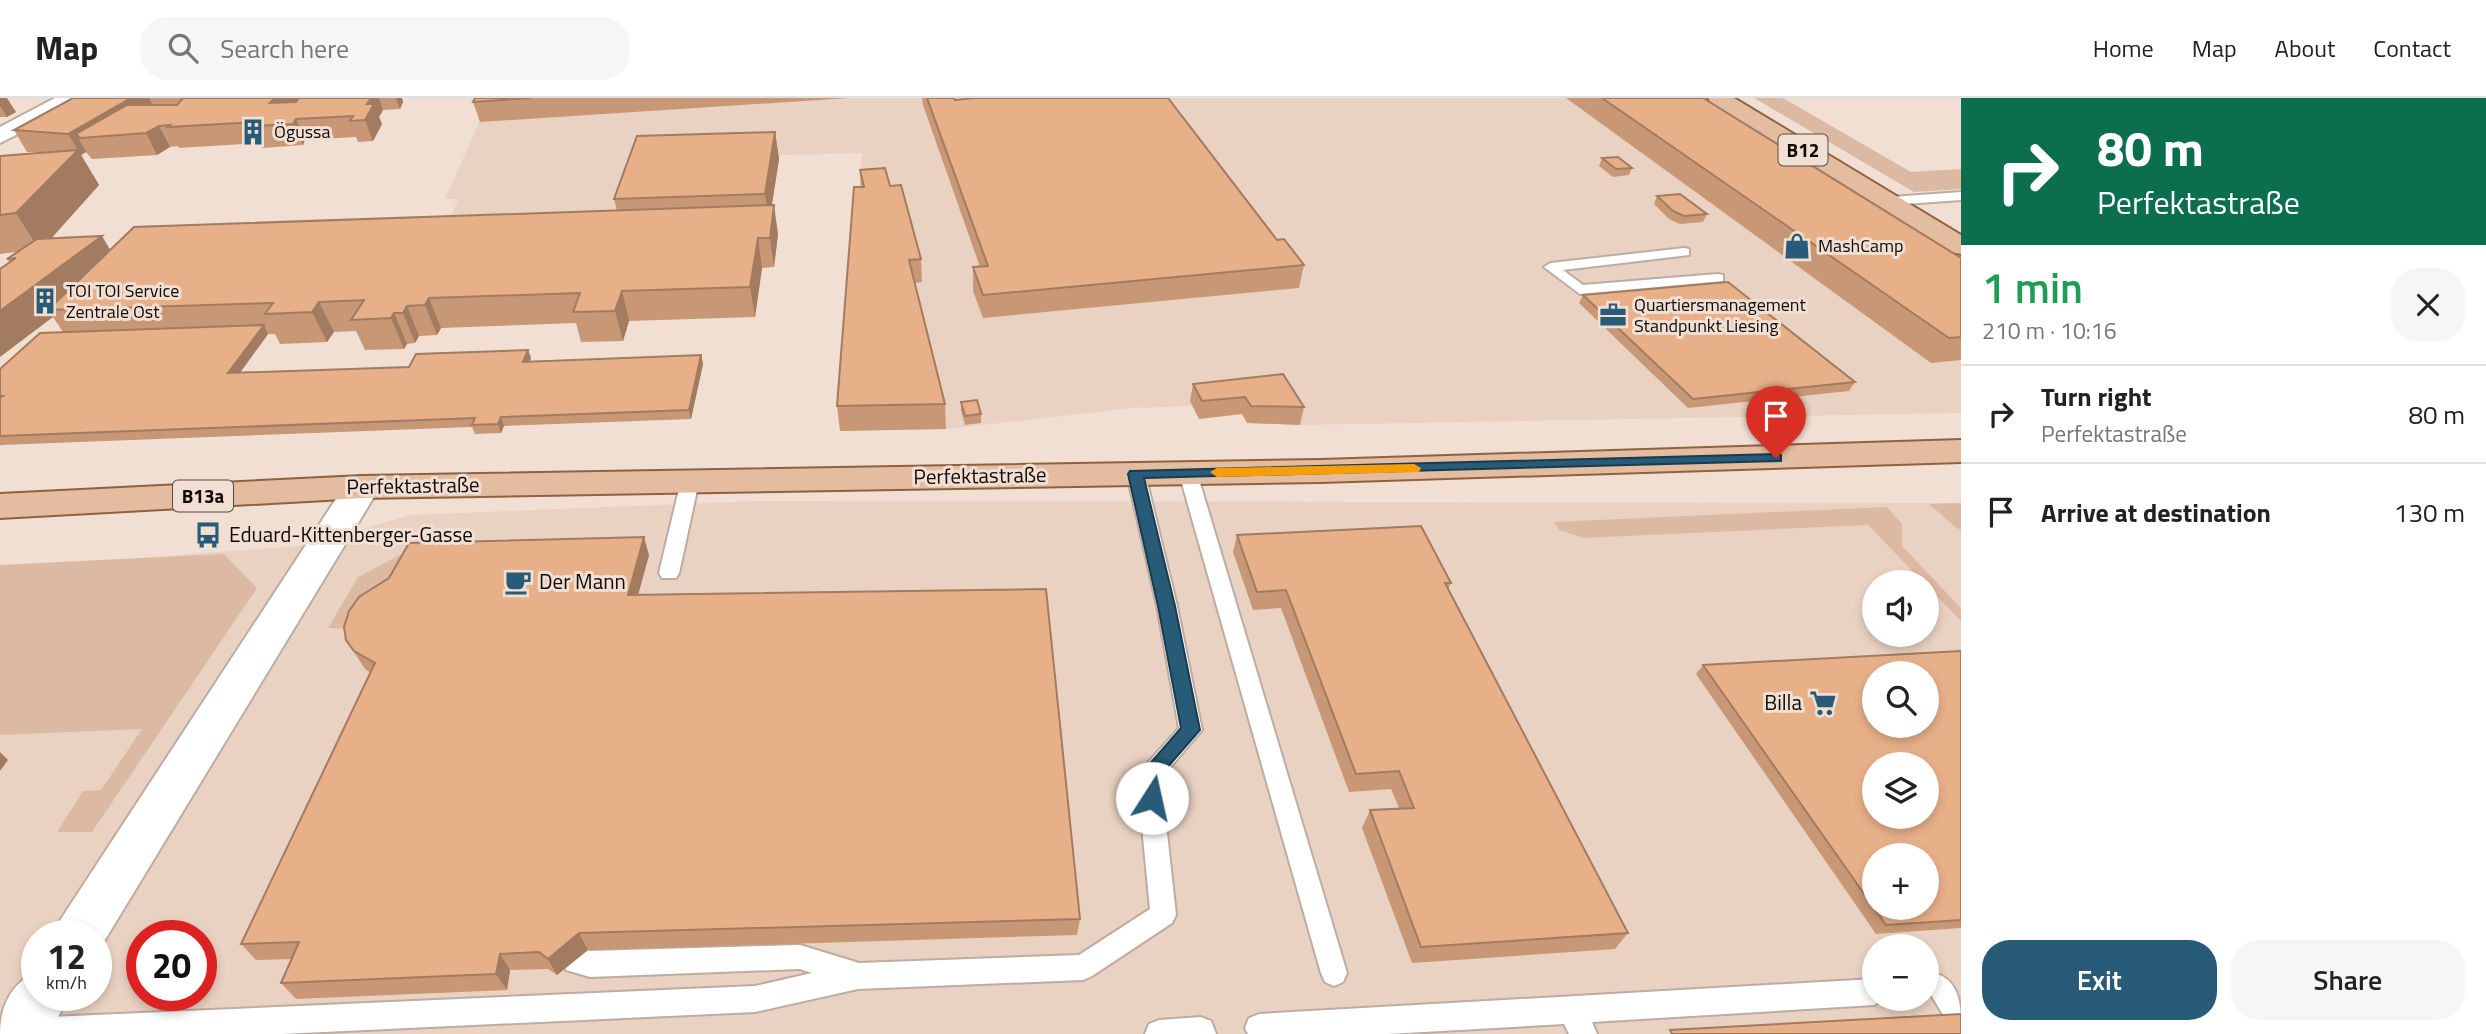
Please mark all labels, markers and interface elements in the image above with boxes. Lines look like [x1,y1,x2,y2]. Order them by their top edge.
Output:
search box [140,17,630,80]
text: Map [35,23,98,73]
icon: search [164,29,202,67]
text: Search here [220,29,349,68]
text: Home [2093,30,2154,66]
text: Map [2192,30,2237,66]
text: About [2275,30,2335,66]
text: Contact [2373,30,2451,66]
text: 80 m [2097,110,2204,185]
building icon: Ögussa [238,117,268,147]
place label: Ögussa [274,118,330,145]
icon: right [1982,126,2073,217]
road number: B12 [1778,134,1828,166]
text: Perfektastraße [2097,178,2300,226]
shop icon: MashCamp [1782,231,1812,261]
place label: MashCamp [1818,232,1904,259]
text: 1 min [1982,255,2083,319]
button: close [2391,268,2465,342]
place label: TOI TOI Service Zentrale Ost [66,277,179,325]
building icon: TOI TOI Service Zentrale Ost [30,286,60,316]
place label: Quartiersmanagement Standpunkt Liesing [1634,291,1806,339]
office icon: Quartiersmanagement Standpunkt Liesing [1598,300,1628,330]
text: 210 m · 10:16 [1982,313,2117,348]
text: Turn right [2041,377,2152,416]
pin [1746,386,1806,458]
icon: right [1982,395,2020,433]
text: 80 m [2408,395,2465,434]
icon: arrive [1757,397,1795,435]
text: Perfektastraße [2041,416,2187,451]
street label: Perfektastraße [913,458,1047,492]
street label: Perfektastraße [346,468,480,502]
road number: B13a [173,480,233,512]
icon: arrive [1982,493,2020,531]
text: Arrive at destination [2041,493,2271,532]
text: 130 m [2394,493,2465,532]
place label: Eduard-Kittenberger-Gasse [229,518,473,550]
bus stop icon: Eduard-Kittenberger-Gasse [193,520,223,550]
place label: Der Mann [539,565,626,597]
cafe icon: Der Mann [503,567,533,597]
map controls [1862,570,1939,1011]
button: sound [1862,570,1939,647]
button: search [1862,661,1939,738]
place label: Billa [1764,686,1802,718]
supermarket icon: Billa [1808,688,1838,718]
button: layers [1862,752,1939,829]
position arrow [1115,761,1189,835]
button: + [1862,843,1939,920]
speed limit sign: 20 [126,920,217,1011]
text: 12 [47,929,86,983]
button: − [1862,934,1939,1011]
button: Exit [1982,940,2217,1020]
button: Share [2231,940,2465,1020]
text: km/h [46,969,87,996]

